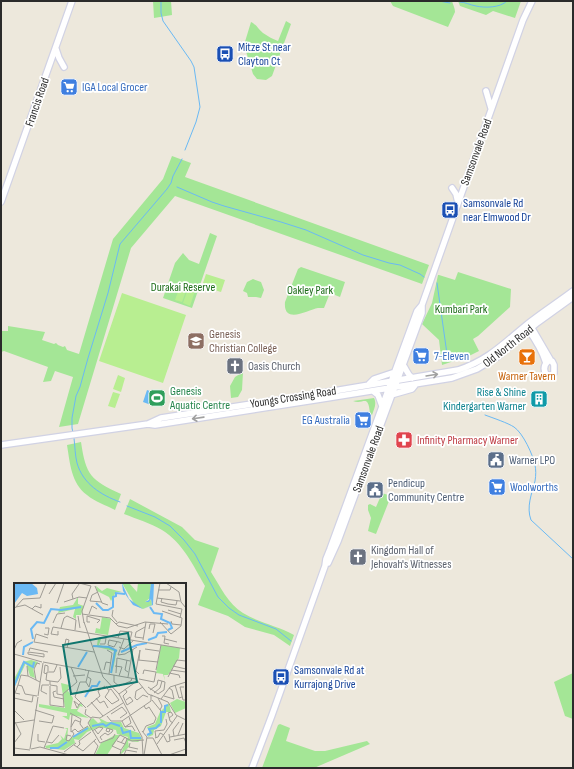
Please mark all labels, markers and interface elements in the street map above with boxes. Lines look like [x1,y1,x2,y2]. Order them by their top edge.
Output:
place label: Mitze St near Clayton Ct [238,40,291,69]
bus stop icon: Mitze St near Clayton Ct [215,44,235,64]
street label: Francis Road [22,76,53,129]
supermarket icon: IGA Local Grocer [59,77,79,97]
place label: IGA Local Grocer [82,80,148,95]
street label: Samsonvale Road [457,117,495,188]
place label: Samsonvale Rd near Elmwood Dr [463,196,531,225]
bus stop icon: Samsonvale Rd near Elmwood Dr [440,200,460,220]
park label: Durakai Reserve [151,280,215,295]
park label: Oakley Park [287,283,333,298]
park label: Kumbari Park [435,302,488,317]
street label: Old North Road [480,322,537,371]
place label: Genesis Christian College [209,327,277,356]
school or university icon: Genesis Christian College [186,331,206,351]
supermarket icon: 7-Eleven [411,346,431,366]
bar icon: Warner Tavern [517,347,537,367]
place label: 7-Eleven [434,349,469,364]
church icon: Oasis Church [225,356,245,376]
place label: Oasis Church [248,359,300,374]
place label: Warner Tavern [498,369,556,384]
one-way arrow [425,371,438,379]
street label: Youngs Crossing Road [249,383,337,412]
place label: Genesis Aquatic Centre [169,384,230,413]
place label: Rise & Shine Kindergarten Warner [443,385,527,414]
sports icon: Genesis Aquatic Centre [147,388,167,408]
building icon: Rise & Shine Kindergarten Warner [529,389,549,409]
supermarket icon: EG Australia [353,410,373,430]
place label: EG Australia [302,413,350,428]
one-way arrow [192,414,205,422]
street label: Samsonvale Road [349,424,387,495]
pharmacy icon: Infinity Pharmacy Warner [394,430,414,450]
place label: Infinity Pharmacy Warner [417,433,519,448]
public building icon: Warner LPO [486,450,506,470]
place label: Warner LPO [509,453,555,468]
place label: Pendicup Community Centre [388,476,464,505]
supermarket icon: Woolworths [487,477,507,497]
public building icon: Pendicup Community Centre [365,480,385,500]
place label: Woolworths [510,480,558,495]
place label: Kingdom Hall of Jehovah's Witnesses [370,543,451,572]
church icon: Kingdom Hall of Jehovah's Witnesses [348,547,368,567]
inset map [14,583,186,755]
place label: Samsonvale Rd at Kurrajong Drive [294,663,365,692]
bus stop icon: Samsonvale Rd at Kurrajong Drive [271,667,291,687]

